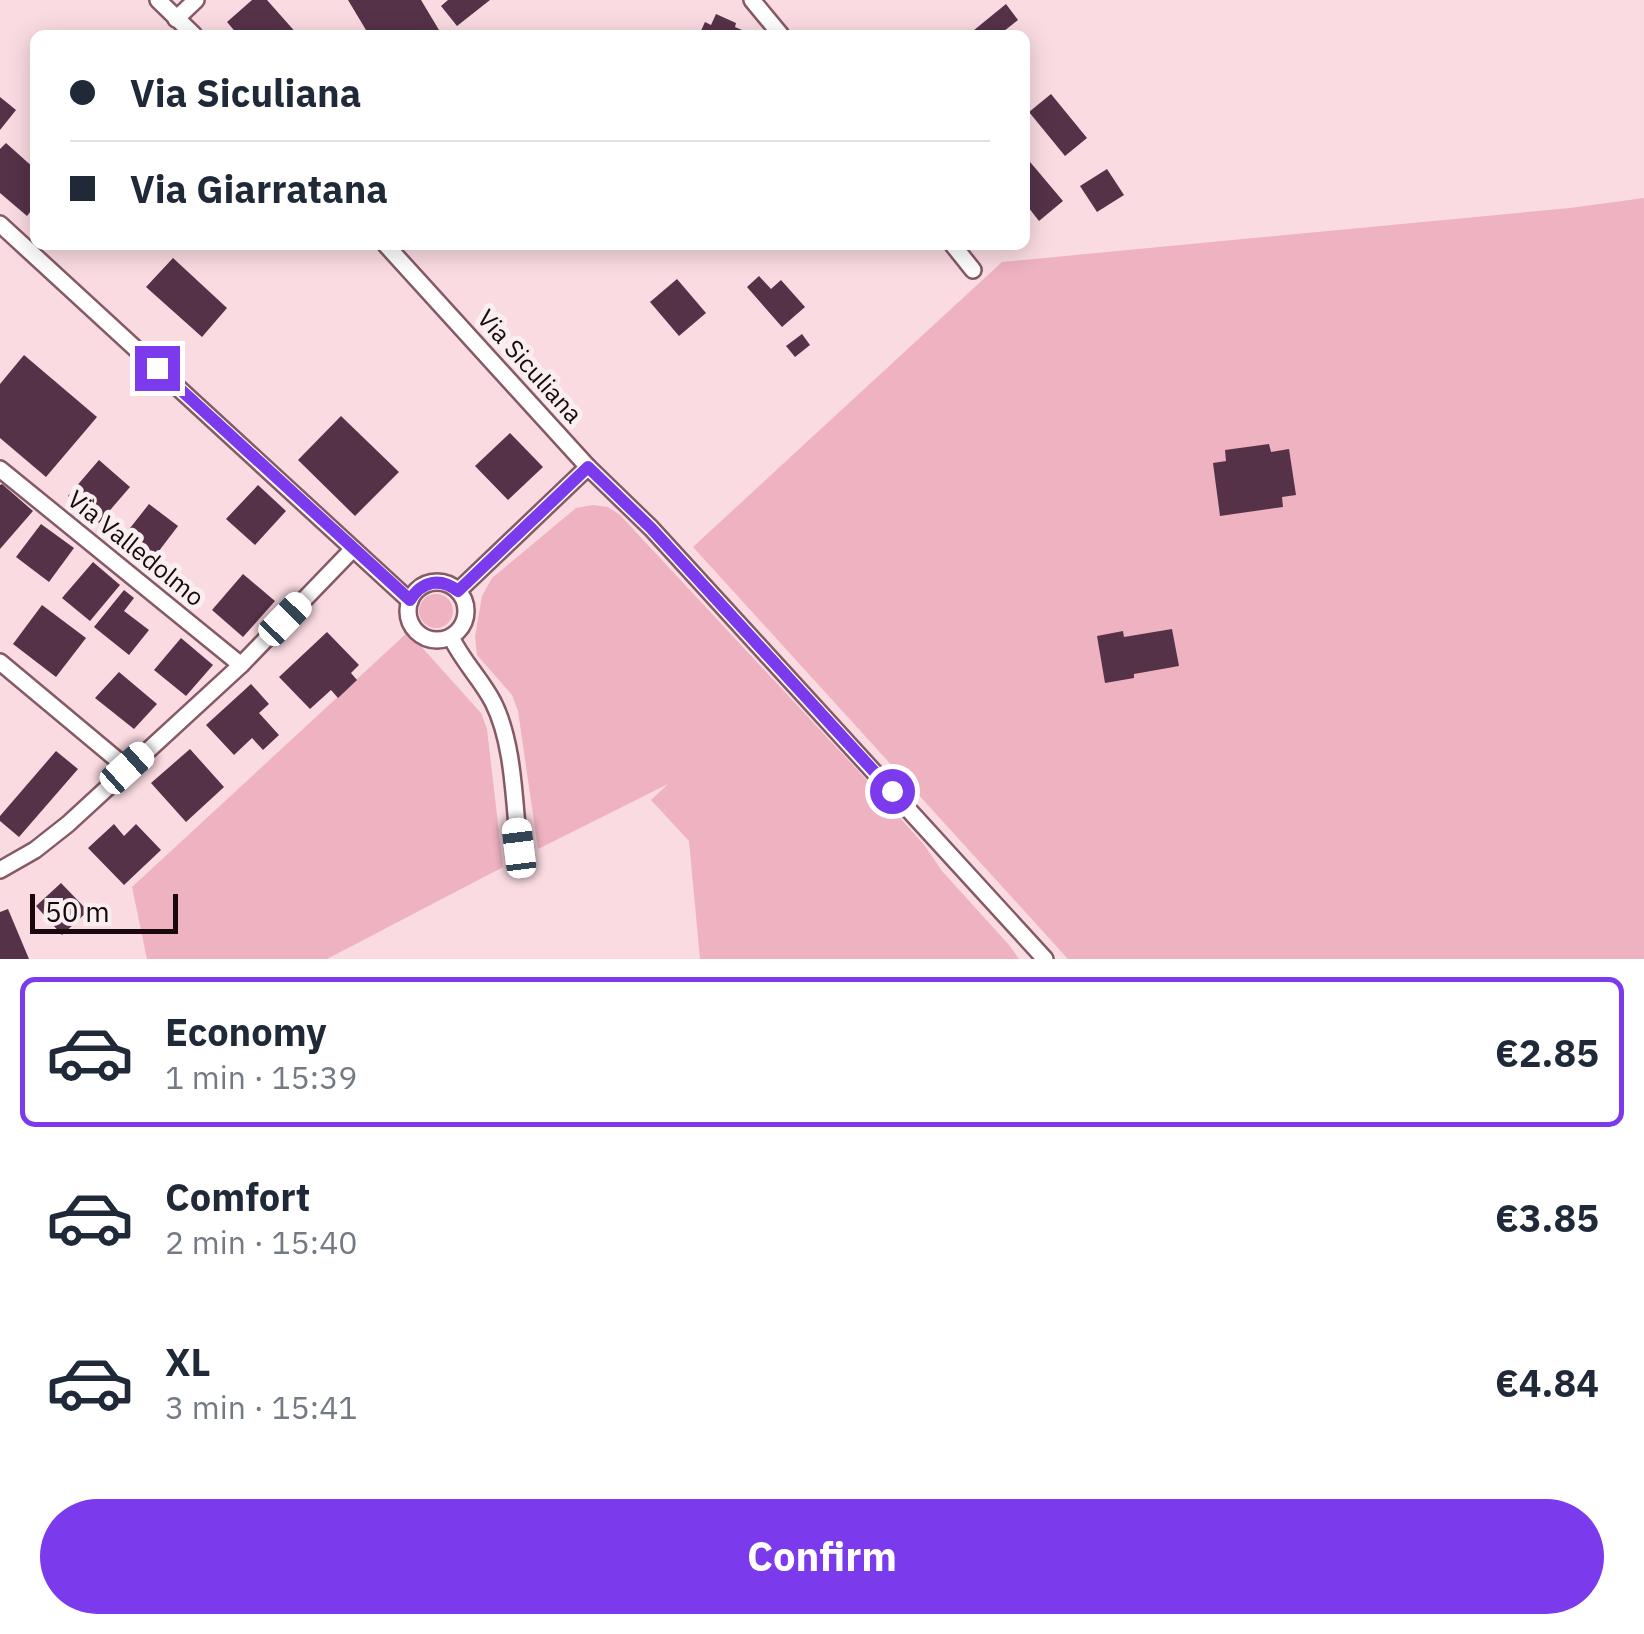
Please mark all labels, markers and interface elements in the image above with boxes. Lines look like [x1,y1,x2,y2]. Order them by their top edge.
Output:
text: Via Siculiana [130,68,361,117]
text: Via Giarratana [130,164,388,213]
street label: Via Siculiana [471,302,590,430]
route end [135,346,180,391]
street label: Via Valledolmo [61,482,212,613]
car [253,587,317,651]
car [95,737,159,799]
route start [870,769,915,814]
car [500,816,538,880]
scale bar [30,889,178,934]
text: 50 m [45,893,110,930]
icon: car [45,1007,135,1097]
text: Economy [165,1007,327,1056]
text: €2.85 [1495,1028,1599,1077]
text: 1 min · 15:39 [165,1056,358,1098]
icon: car [45,1172,135,1262]
text: Comfort [165,1172,310,1221]
text: €3.85 [1495,1193,1599,1242]
text: 2 min · 15:40 [165,1221,358,1263]
icon: car [45,1337,135,1427]
text: XL [165,1337,211,1386]
text: €4.84 [1495,1358,1599,1407]
text: 3 min · 15:41 [165,1386,358,1428]
button: Confirm [40,1499,1604,1614]

